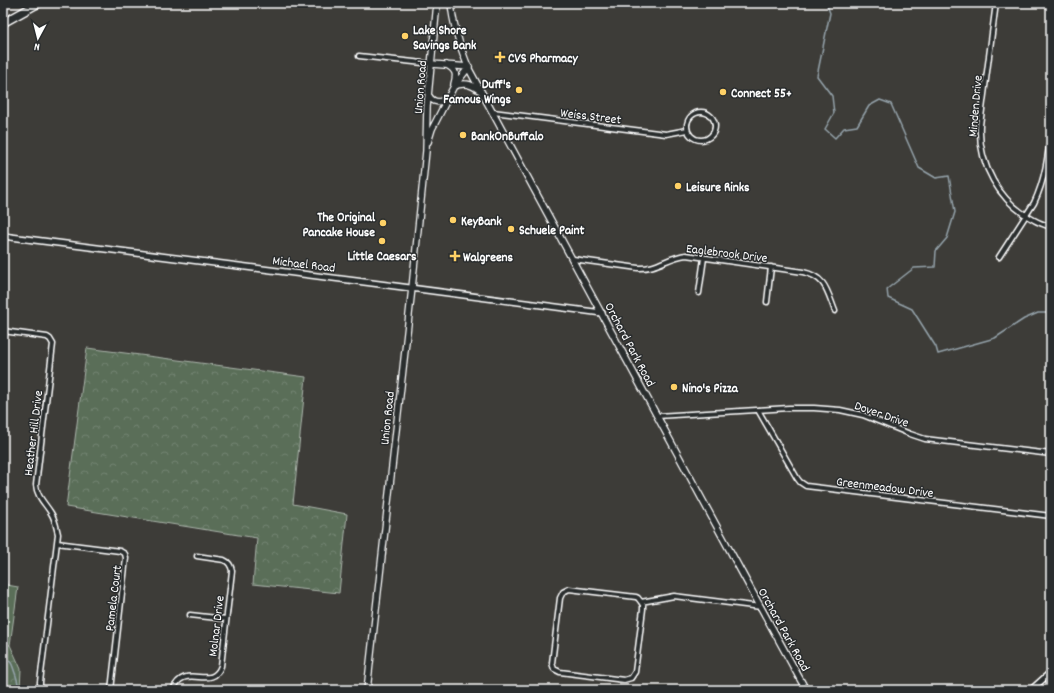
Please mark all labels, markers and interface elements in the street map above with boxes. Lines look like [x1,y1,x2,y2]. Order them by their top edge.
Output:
north arrow [18,18,58,58]
place label: Lake Shore Savings Bank [413,22,477,56]
marker: Lake Shore Savings Bank [400,31,410,41]
text: N [33,38,41,54]
place label: CVS Pharmacy [508,50,578,69]
marker: CVS Pharmacy [495,52,505,62]
street label: Union Road [410,60,433,115]
street label: Minden Drive [964,74,989,138]
place label: Duff's Famous Wings [443,76,512,110]
marker: Duff's Famous Wings [514,85,524,95]
place label: Connect 55+ [731,85,792,104]
marker: Connect 55+ [718,87,728,97]
street label: Weiss Street [559,104,622,131]
place label: BankOnBuffalo [471,128,544,147]
marker: BankOnBuffalo [458,130,468,140]
place label: Leisure Rinks [686,179,750,198]
marker: Leisure Rinks [673,181,683,191]
place label: The Original Pancake House [302,209,376,243]
place label: KeyBank [461,213,502,232]
marker: KeyBank [448,215,458,225]
marker: The Original Pancake House [378,218,388,228]
place label: Schuele Paint [519,222,584,241]
marker: Schuele Paint [506,224,516,234]
marker: Little Caesars [377,236,387,246]
street label: Eaglebrook Drive [685,240,769,269]
place label: Little Caesars [347,248,417,267]
place label: Walgreens [463,249,514,268]
marker: Walgreens [450,251,460,261]
street label: Michael Road [271,252,336,279]
street label: Orchard Park Road [599,300,659,391]
place label: Nino's Pizza [682,380,739,399]
marker: Nino's Pizza [669,382,679,392]
street label: Heather Hill Drive [20,389,49,477]
street label: Union Road [376,391,401,446]
street label: Dover Drive [851,397,911,434]
street label: Greenmeadow Drive [835,473,935,504]
street label: Pamela Court [101,564,128,632]
street label: Orchard Park Road [752,585,814,675]
street label: Molnar Drive [204,594,231,658]

